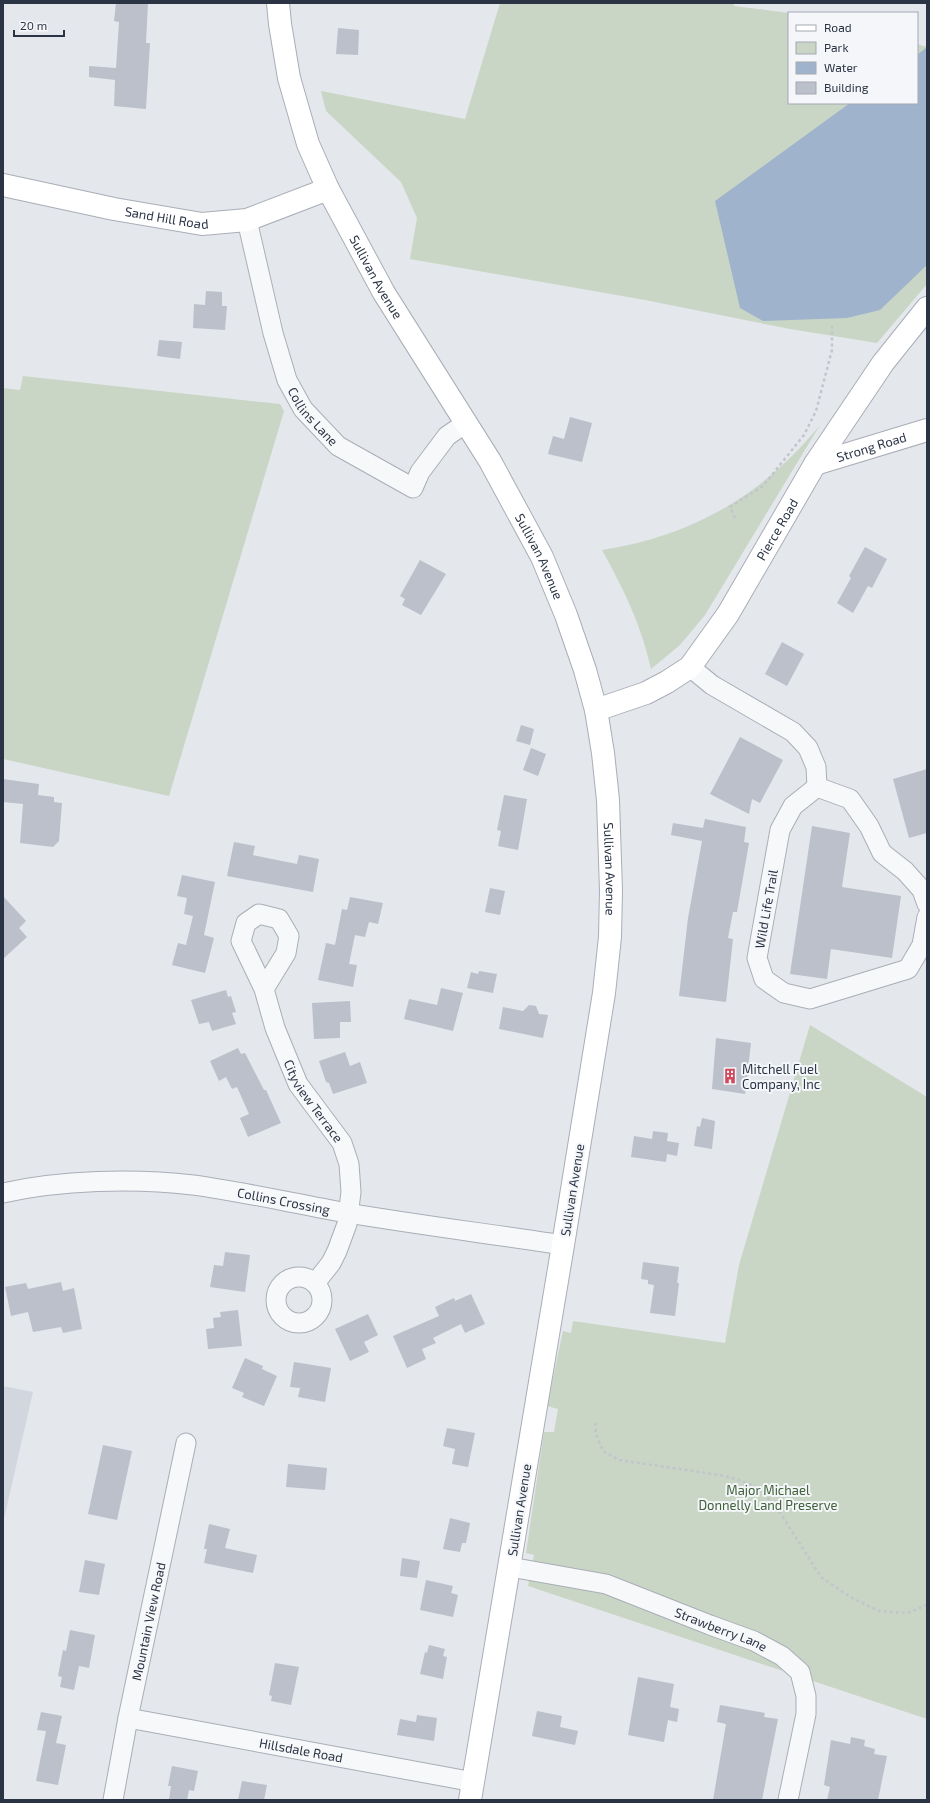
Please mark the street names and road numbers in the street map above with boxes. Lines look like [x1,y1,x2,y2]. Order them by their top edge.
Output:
street label: Sand Hill Road [124,203,209,232]
street label: Sullivan Avenue [346,232,406,322]
street label: Collins Lane [285,384,341,449]
street label: Strong Road [835,429,908,465]
street label: Pierce Road [753,496,801,563]
street label: Sullivan Avenue [512,511,567,602]
street label: Sullivan Avenue [601,822,619,916]
street label: Wild Life Trail [751,868,781,950]
street label: Cityview Terrace [281,1057,347,1145]
street label: Sullivan Avenue [557,1143,587,1237]
street label: Collins Crossing [236,1184,331,1218]
street label: Sullivan Avenue [504,1463,534,1557]
street label: Mountain View Road [128,1561,169,1682]
street label: Strawberry Lane [672,1604,770,1655]
street label: Hillsdale Road [258,1734,344,1766]

